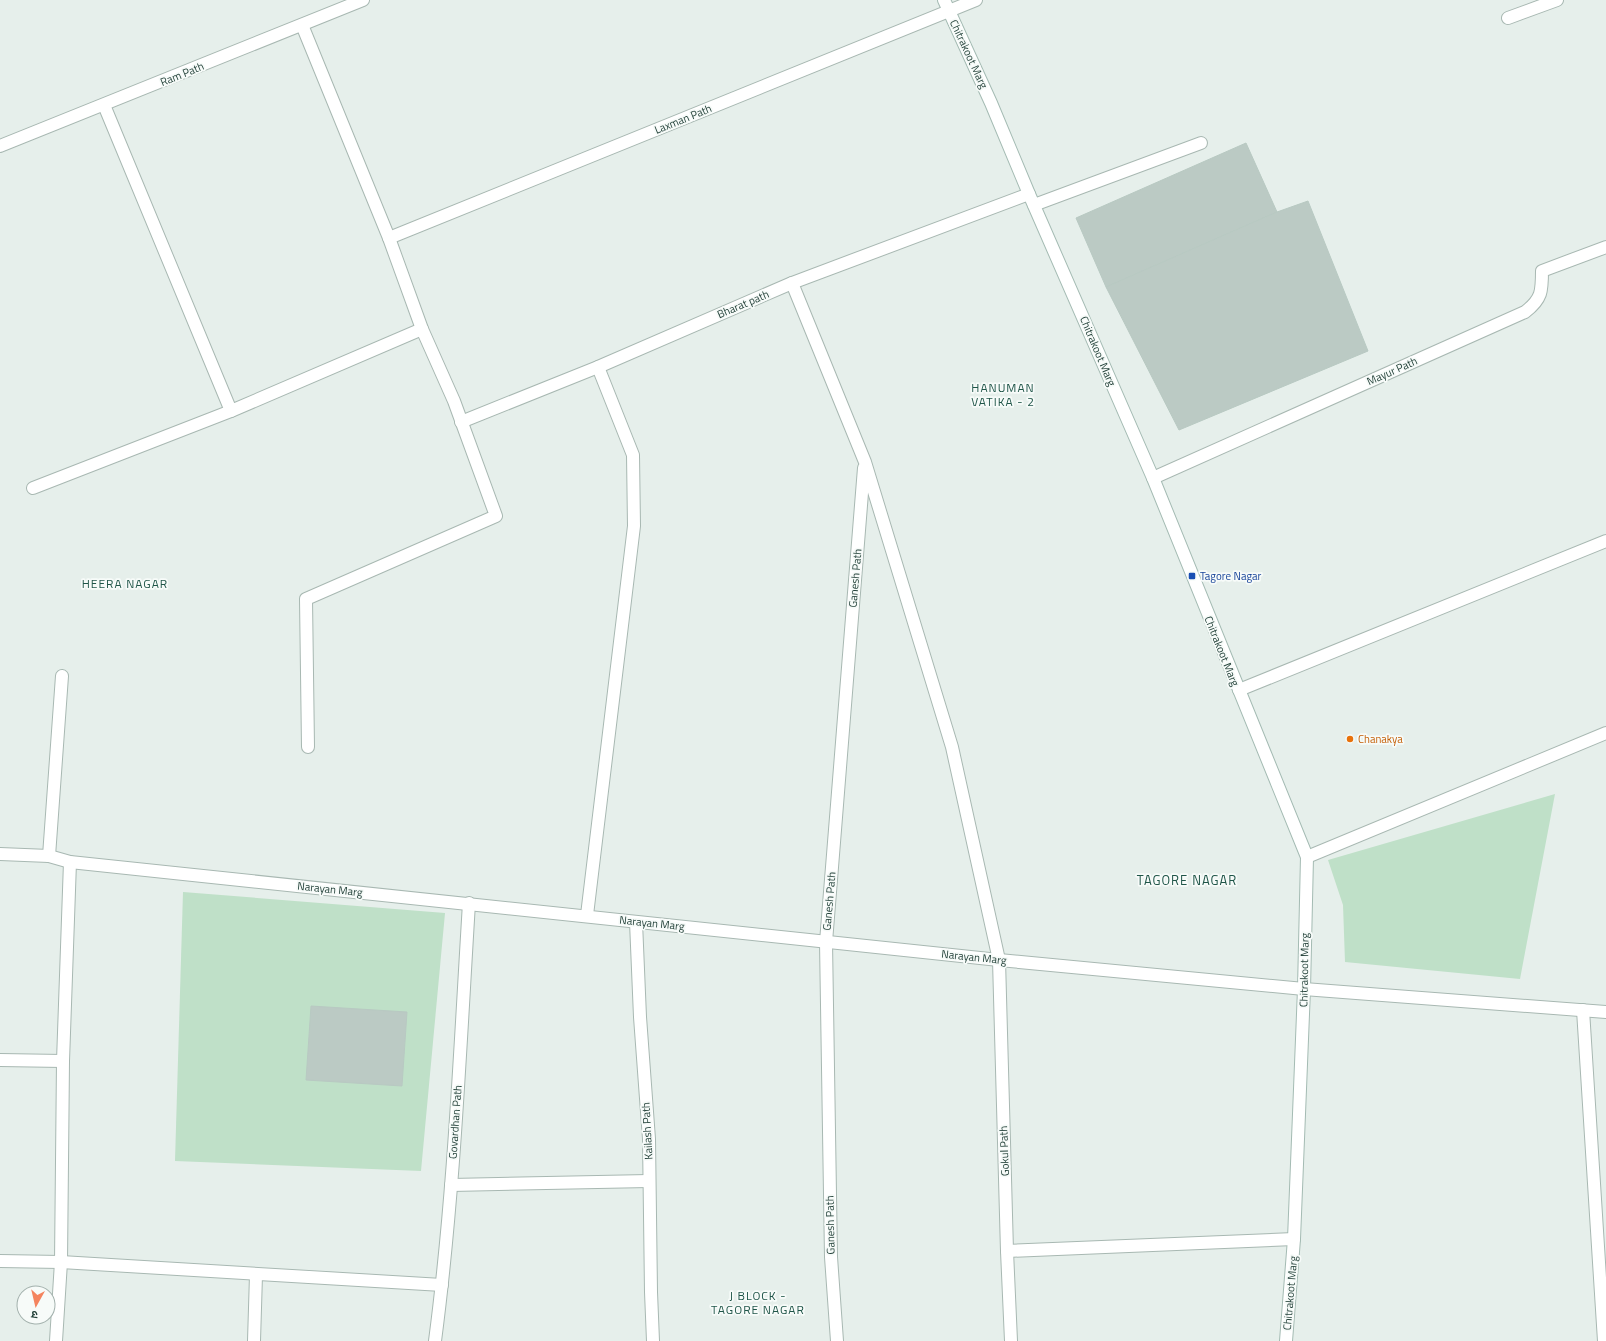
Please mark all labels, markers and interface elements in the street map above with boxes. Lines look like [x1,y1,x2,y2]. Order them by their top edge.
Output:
street label: Chitrakoot Marg [946,17,992,91]
street label: Ram Path [158,58,206,90]
street label: Laxman Path [652,100,714,138]
street label: Bharat path [715,286,771,322]
street label: Chitrakoot Marg [1076,314,1120,389]
street label: Mayur Path [1364,353,1420,389]
district label: HANUMAN VATIKA - 2 [971,378,1035,411]
street label: Ganesh Path [844,548,866,608]
place label: Tagore Nagar [1200,568,1262,584]
marker: Tagore Nagar [1187,571,1197,581]
district label: HEERA NAGAR [82,574,168,593]
street label: Chitrakoot Marg [1201,613,1244,689]
place label: Chanakya [1358,731,1403,747]
marker: Chanakya [1345,734,1355,744]
district label: TAGORE NAGAR [1137,870,1237,890]
street label: Ganesh Path [818,871,840,931]
street label: Narayan Marg [297,878,364,900]
street label: Narayan Marg [619,912,686,934]
street label: Chitrakoot Marg [1295,932,1313,1007]
street label: Narayan Marg [941,946,1008,968]
street label: Govardhan Path [444,1084,466,1160]
street label: Kailash Path [638,1102,656,1160]
street label: Gokul Path [995,1125,1013,1176]
street label: Ganesh Path [821,1195,839,1255]
street label: Chitrakoot Marg [1279,1255,1301,1331]
north arrow [16,1285,56,1325]
district label: J BLOCK - TAGORE NAGAR [711,1286,805,1319]
text: उ [30,1306,39,1323]

